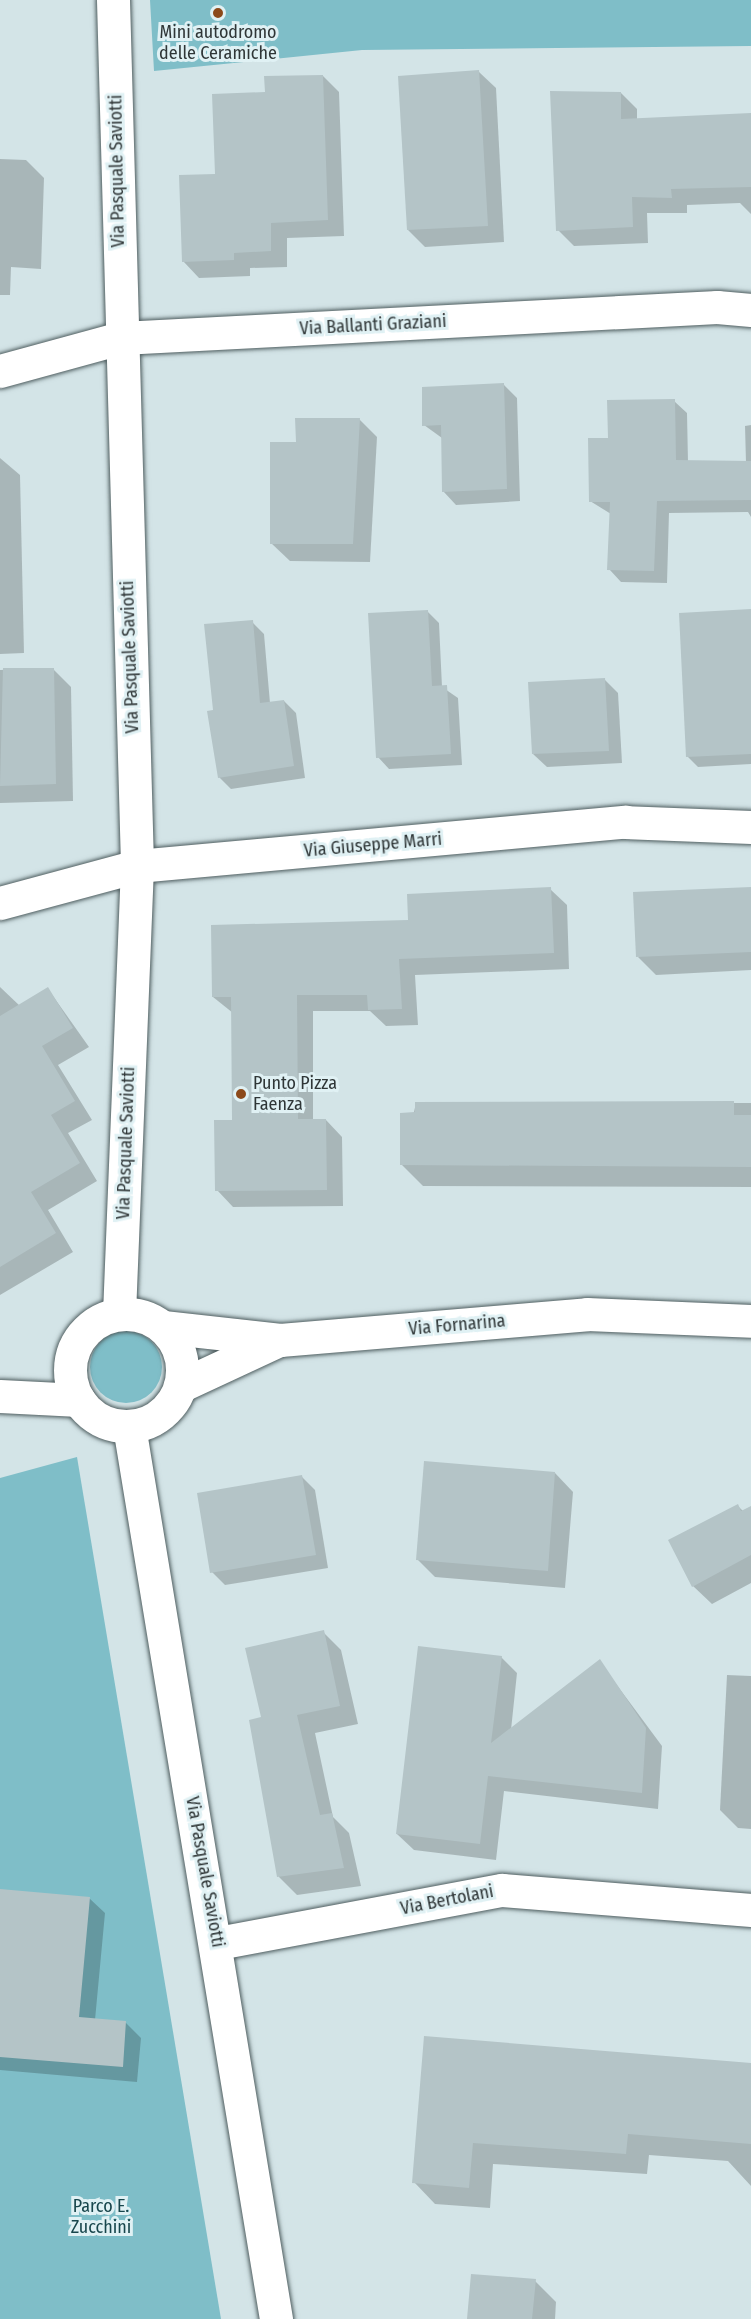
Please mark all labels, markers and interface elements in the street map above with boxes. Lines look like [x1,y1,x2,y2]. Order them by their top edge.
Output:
marker: Mini autodromo delle Ceramiche [211,6,225,20]
place label: Mini autodromo delle Ceramiche [159,22,277,64]
street label: Via Pasquale Saviotti [105,94,129,248]
street label: Via Ballanti Graziani [299,310,447,340]
street label: Via Pasquale Saviotti [117,580,143,734]
street label: Via Giuseppe Marri [303,828,443,862]
street label: Via Pasquale Saviotti [113,1066,139,1220]
place label: Punto Pizza Faenza [253,1073,337,1116]
marker: Punto Pizza Faenza [234,1087,248,1101]
street label: Via Fornarina [408,1310,506,1340]
street label: Via Pasquale Saviotti [181,1795,229,1949]
street label: Via Bertolani [399,1880,495,1920]
park label: Parco E. Zucchini [71,2196,131,2238]

